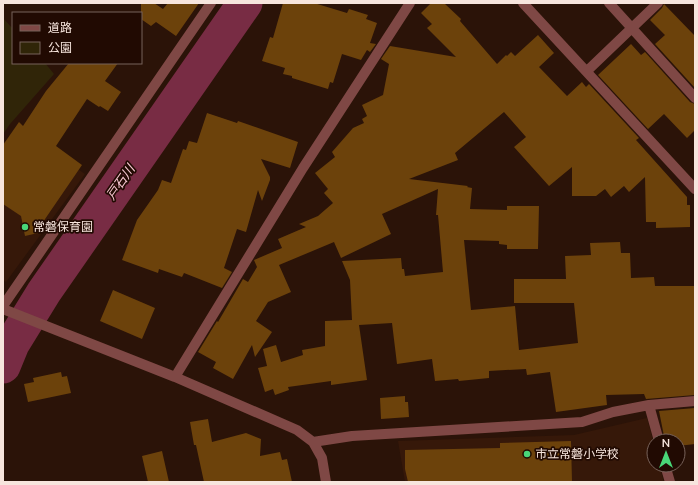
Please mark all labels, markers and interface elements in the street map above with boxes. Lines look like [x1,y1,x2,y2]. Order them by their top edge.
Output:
legend [12,12,142,64]
text: 道路 [48,20,72,35]
text: 公園 [48,40,72,55]
water label: 戸石川 [102,160,139,203]
place label: 常磐保育園 [33,219,93,234]
marker: 常磐保育園 [20,222,30,232]
north arrow [646,433,686,473]
text: N [662,436,670,450]
place label: 市立常磐小学校 [535,446,619,461]
marker: 市立常磐小学校 [522,449,532,459]

